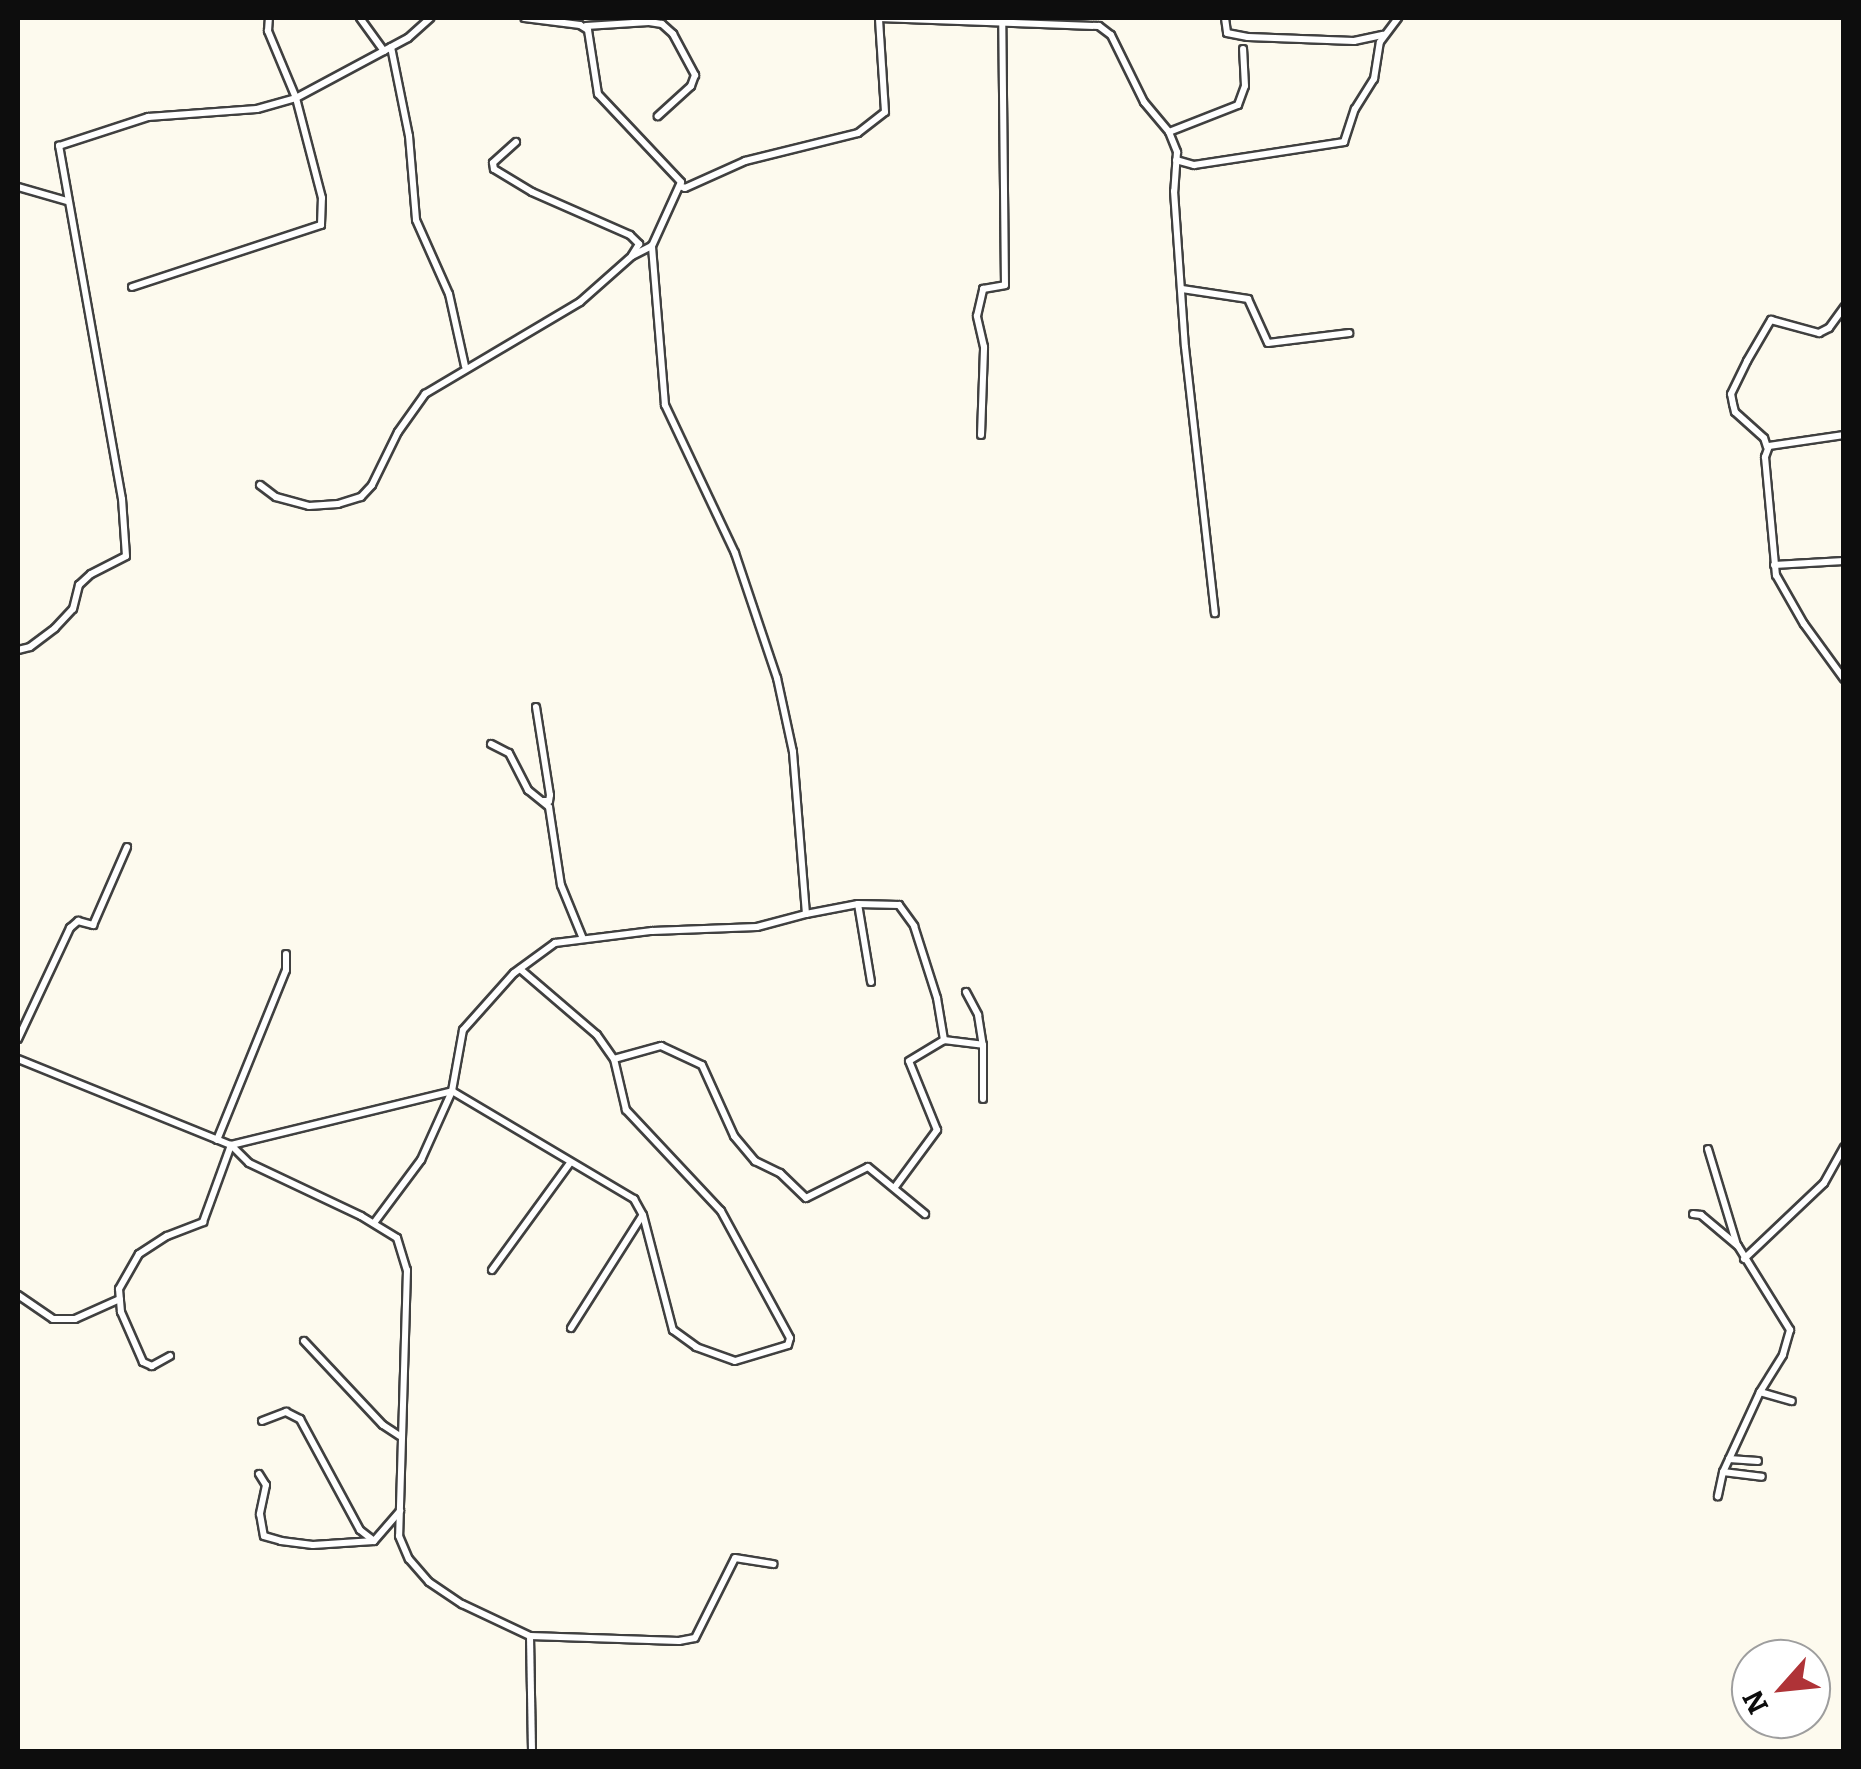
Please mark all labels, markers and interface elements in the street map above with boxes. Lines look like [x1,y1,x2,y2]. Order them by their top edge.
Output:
north arrow [1731,1639,1831,1739]
text: N [1736,1685,1775,1719]

